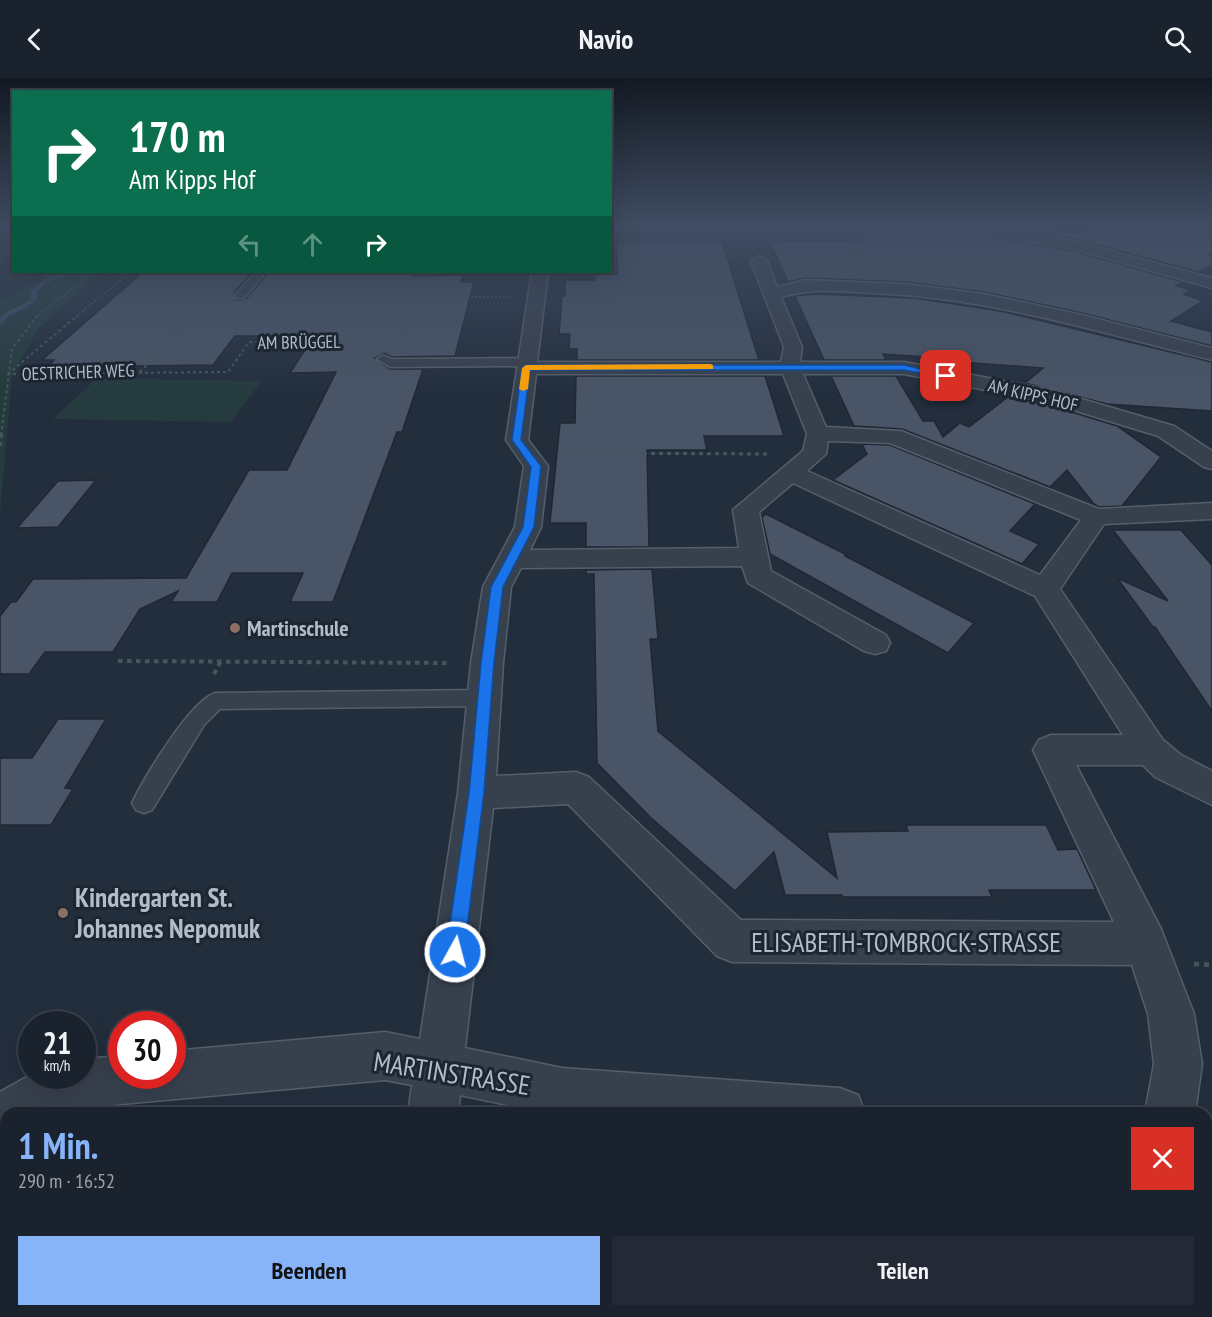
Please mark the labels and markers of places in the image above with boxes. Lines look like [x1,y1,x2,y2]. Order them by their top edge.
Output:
pin [920,350,971,401]
place label: Martinschule [247,614,349,642]
marker: Martinschule [228,621,242,635]
place label: Kindergarten St. Johannes Nepomuk [74,880,261,945]
marker: Kindergarten St. Johannes Nepomuk [56,906,70,920]

